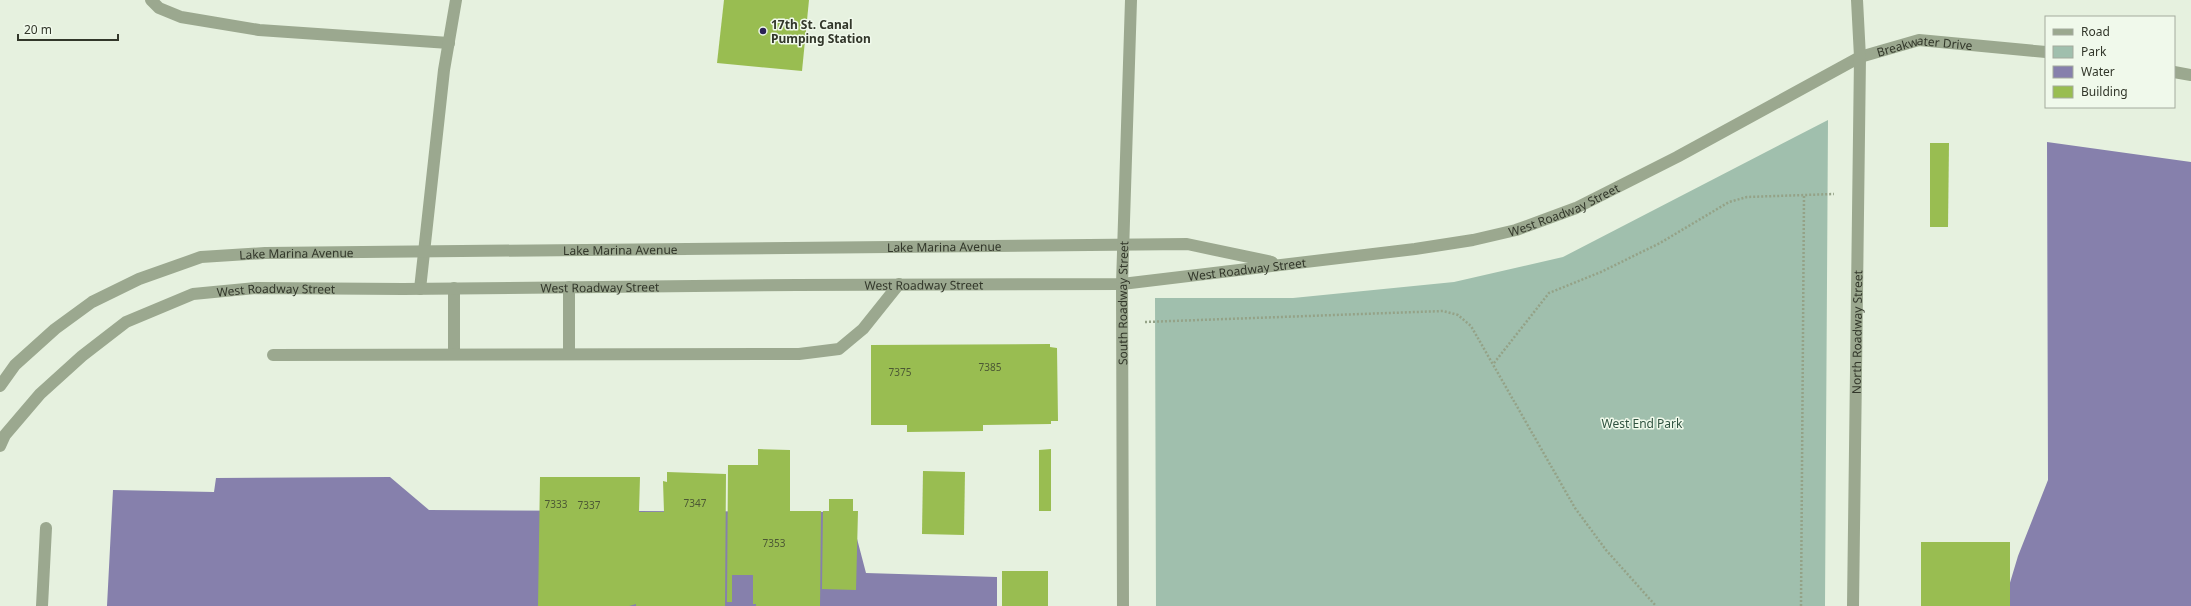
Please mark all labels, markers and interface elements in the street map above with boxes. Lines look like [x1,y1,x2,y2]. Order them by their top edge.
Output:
scale bar [18,16,118,42]
place label: 17th St. Canal Pumping Station [771,16,871,47]
legend [2045,16,2175,108]
text: 20 m [24,21,52,38]
text: Road [2081,23,2110,40]
marker: 17th St. Canal Pumping Station [758,26,768,36]
street label: Breakwater Drive [1874,31,1973,60]
text: Park [2081,43,2107,60]
text: Water [2081,63,2115,80]
text: Building [2081,83,2128,100]
street label: West Roadway Street [1507,179,1623,240]
street label: Lake Marina Avenue [887,237,1002,255]
street label: Lake Marina Avenue [563,240,678,259]
street label: South Roadway Street [1113,240,1132,365]
street label: Lake Marina Avenue [239,244,354,263]
street label: West Roadway Street [1187,254,1308,285]
street label: North Roadway Street [1847,269,1866,394]
street label: West Roadway Street [864,276,984,293]
street label: West Roadway Street [540,278,660,296]
street label: West Roadway Street [216,279,336,300]
house number: 7385 [979,360,1002,374]
house number: 7375 [889,365,912,379]
park label: West End Park [1602,415,1683,432]
house number: 7347 [684,496,707,510]
house number: 7333 [545,497,568,511]
house number: 7337 [578,498,601,512]
house number: 7353 [763,536,786,550]

